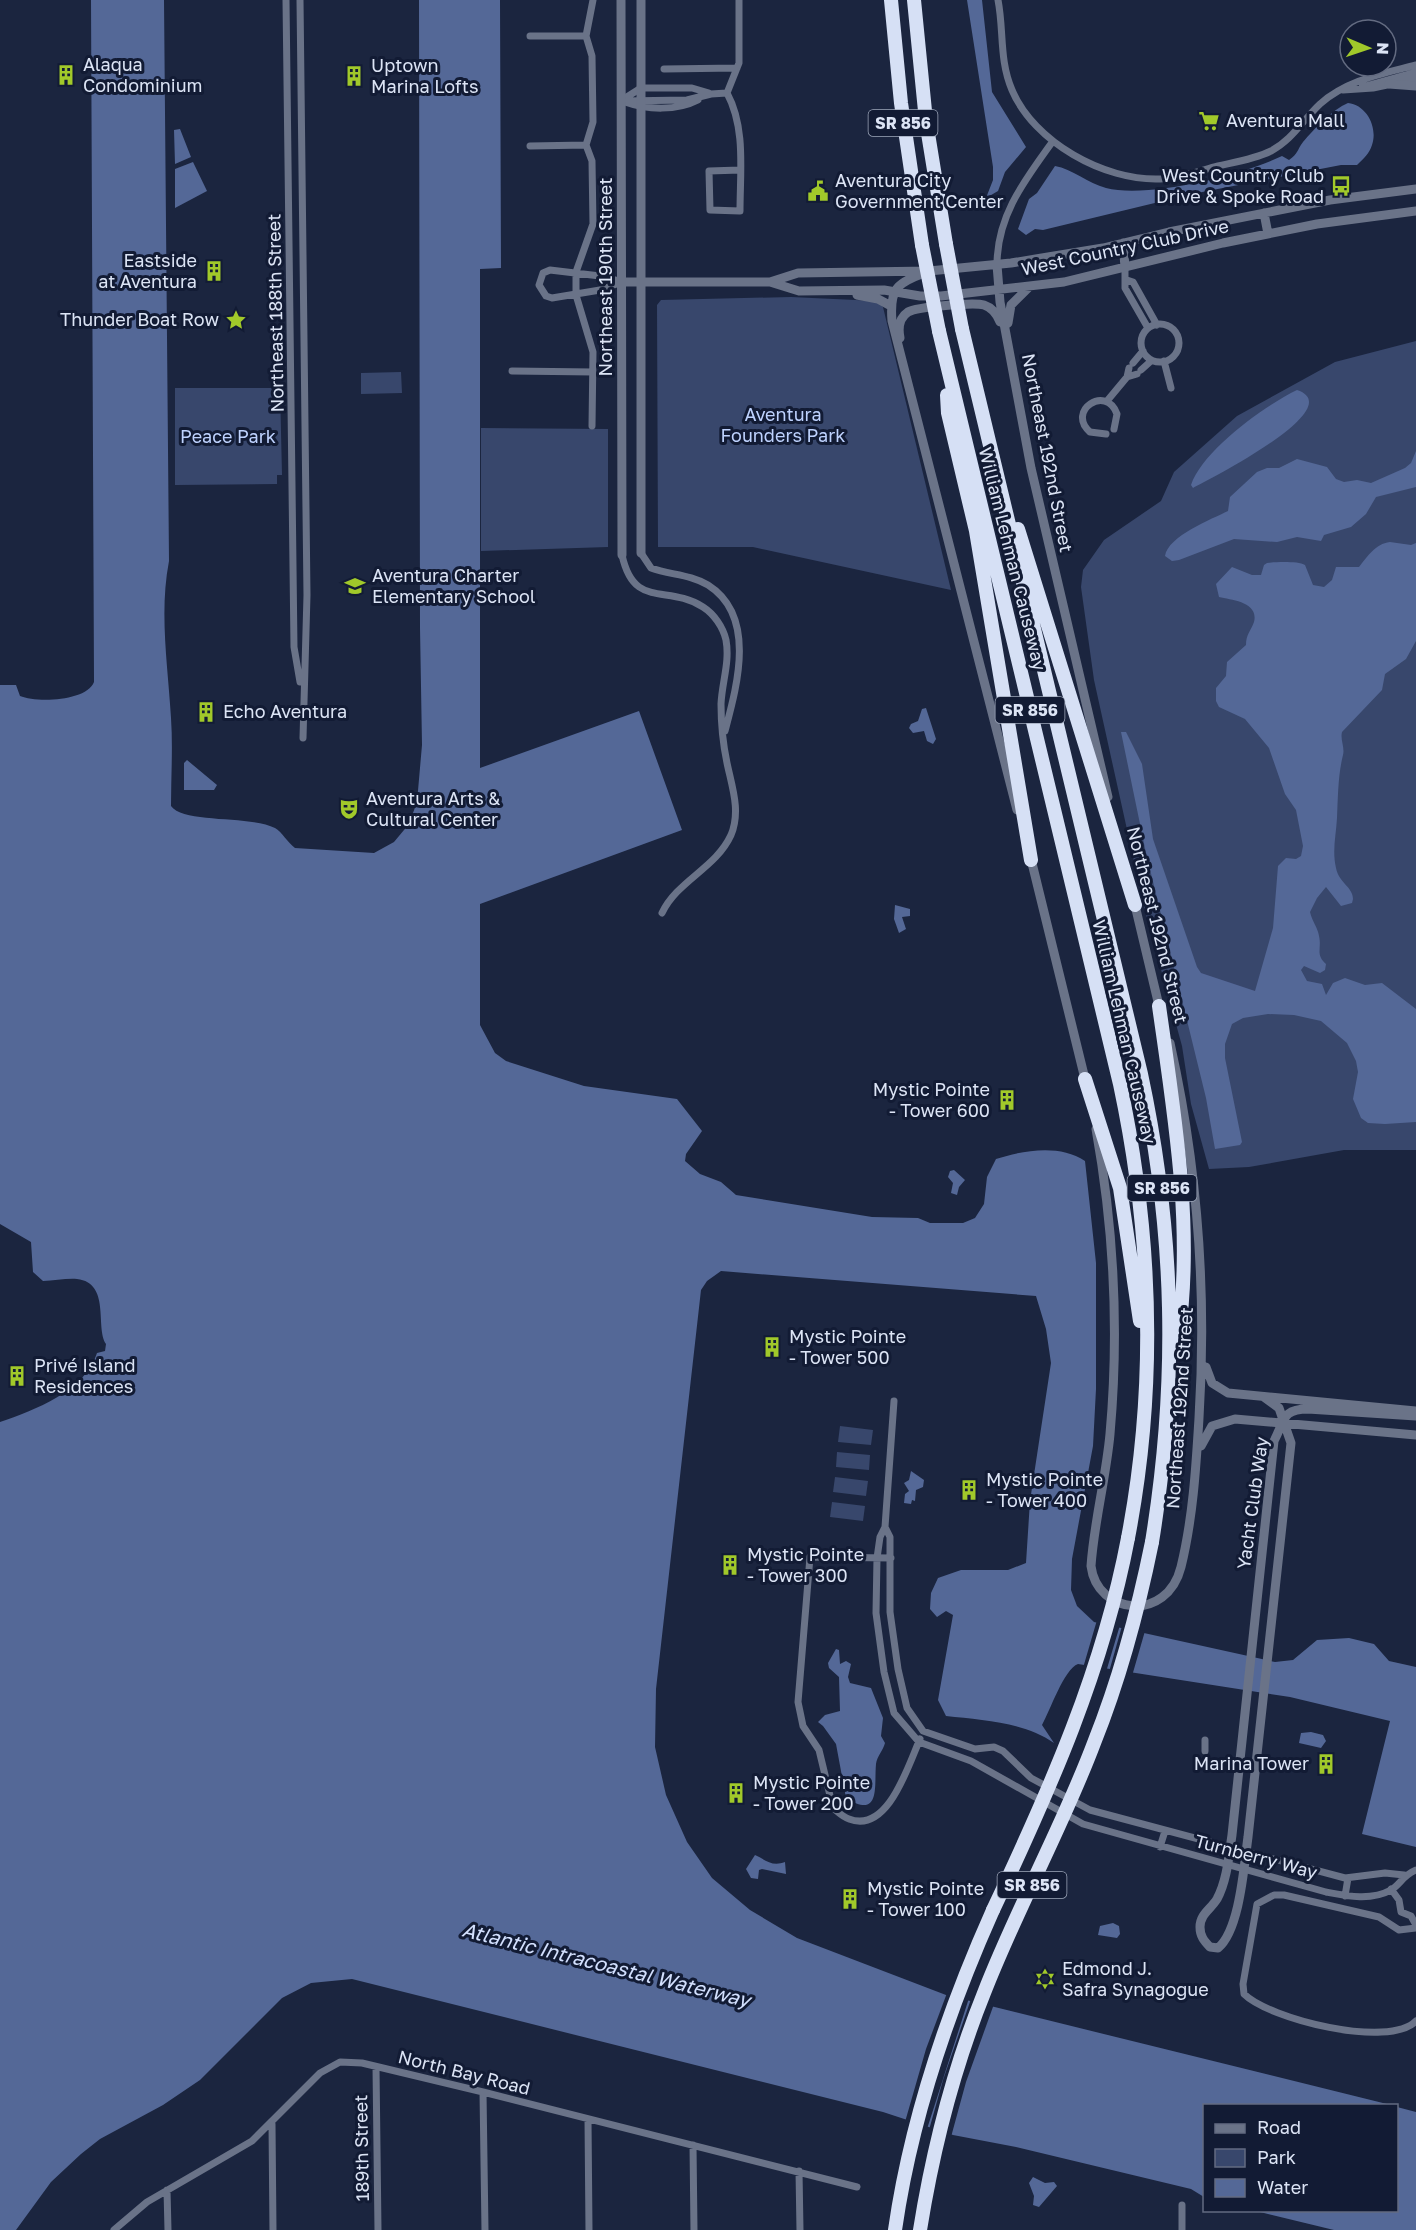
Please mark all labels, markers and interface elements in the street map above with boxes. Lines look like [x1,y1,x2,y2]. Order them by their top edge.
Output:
north arrow [1338,18,1398,78]
text: N [1373,42,1393,55]
place label: Alaqua Condominium [83,53,202,96]
place label: Uptown Marina Lofts [371,54,478,97]
building icon: Alaqua Condominium [54,63,78,87]
building icon: Uptown Marina Lofts [342,64,366,88]
supermarket icon: Aventura Mall [1197,109,1221,133]
place label: Aventura Mall [1226,109,1345,131]
road number: SR 856 [868,110,938,136]
place label: West Country Club Drive & Spoke Road [1156,164,1324,207]
place label: Aventura City Government Center [835,169,1004,212]
bus stop icon: West Country Club Drive & Spoke Road [1329,174,1353,198]
street label: Northeast 190th Street [594,178,616,376]
public building icon: Aventura City Government Center [806,179,830,203]
street label: Northeast 188th Street [262,213,288,413]
street label: West Country Club Drive [1019,214,1231,280]
place label: Eastside at Aventura [98,249,197,292]
building icon: Eastside at Aventura [202,259,226,283]
place label: Thunder Boat Row [60,308,219,330]
place icon: Thunder Boat Row [224,308,248,332]
street label: Northeast 192nd Street [1018,352,1078,554]
park label: Aventura Founders Park [721,403,845,446]
park label: Peace Park [180,425,276,447]
street label: William Lehman Causeway [975,445,1051,673]
place label: Aventura Charter Elementary School [372,564,536,607]
school or university icon: Aventura Charter Elementary School [343,574,367,598]
road number: SR 856 [996,697,1064,723]
building icon: Echo Aventura [194,700,218,724]
place label: Echo Aventura [223,700,347,722]
place label: Aventura Arts & Cultural Center [366,787,500,830]
theatre icon: Aventura Arts & Cultural Center [337,797,361,821]
street label: Northeast 192nd Street [1123,824,1193,1025]
street label: William Lehman Causeway [1088,917,1162,1146]
place label: Mystic Pointe - Tower 600 [873,1078,990,1121]
building icon: Mystic Pointe - Tower 600 [995,1088,1019,1112]
road number: SR 856 [1128,1175,1196,1201]
street label: Northeast 192nd Street [1161,1306,1197,1509]
place label: Mystic Pointe - Tower 500 [789,1325,906,1368]
building icon: Mystic Pointe - Tower 500 [760,1335,784,1359]
place label: Privé Island Residences [34,1354,136,1397]
building icon: Privé Island Residences [5,1364,29,1388]
street label: Yacht Club Way [1232,1435,1272,1571]
place label: Mystic Pointe - Tower 400 [986,1468,1103,1511]
building icon: Mystic Pointe - Tower 400 [957,1478,981,1502]
place label: Mystic Pointe - Tower 300 [747,1543,864,1586]
building icon: Mystic Pointe - Tower 300 [718,1553,742,1577]
place label: Marina Tower [1194,1752,1309,1774]
building icon: Marina Tower [1314,1752,1338,1776]
place label: Mystic Pointe - Tower 200 [753,1771,870,1814]
building icon: Mystic Pointe - Tower 200 [724,1781,748,1805]
street label: Turnberry Way [1193,1829,1320,1883]
road number: SR 856 [998,1872,1066,1898]
place label: Mystic Pointe - Tower 100 [867,1877,984,1920]
building icon: Mystic Pointe - Tower 100 [838,1887,862,1911]
water label: Atlantic Intracoastal Waterway [460,1917,755,2013]
place label: Edmond J. Safra Synagogue [1062,1957,1209,2000]
synagogue icon: Edmond J. Safra Synagogue [1033,1967,1057,1991]
street label: North Bay Road [396,2045,532,2099]
street label: 189th Street [349,2095,373,2202]
legend [1203,2104,1398,2212]
text: Road [1257,2116,1301,2138]
text: Park [1257,2146,1296,2168]
text: Water [1257,2176,1308,2198]

